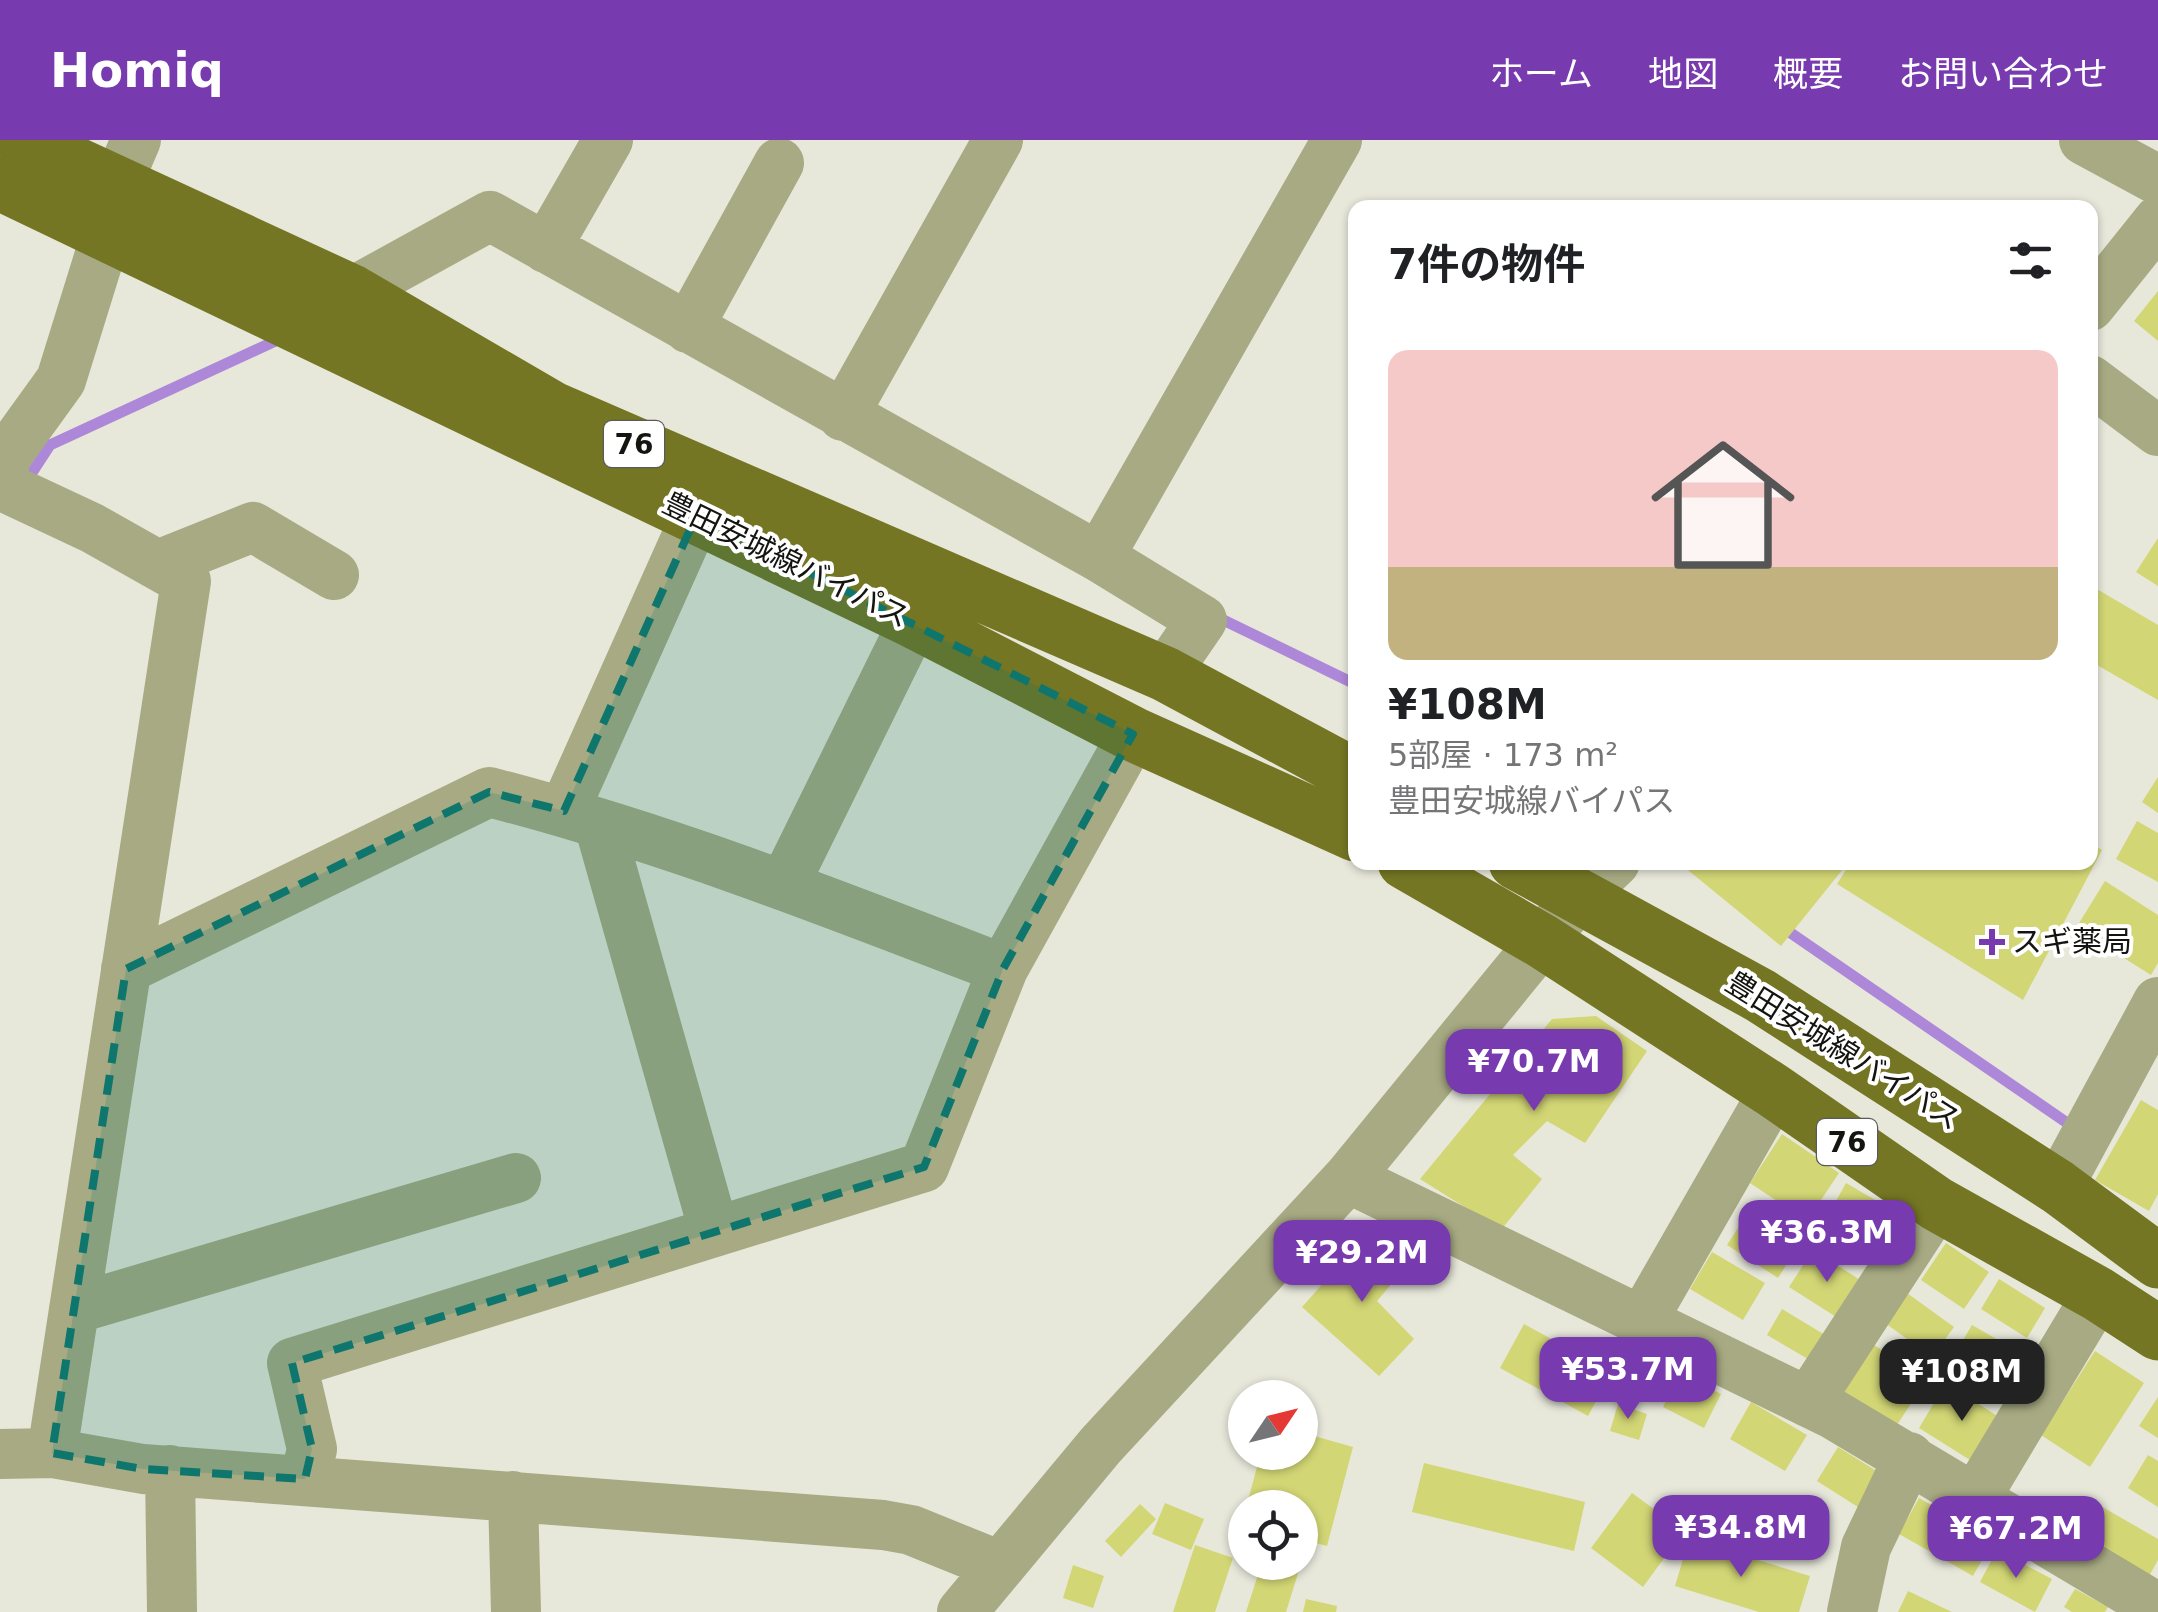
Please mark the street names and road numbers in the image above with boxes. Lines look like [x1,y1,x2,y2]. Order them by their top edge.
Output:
road number: 76 [604,421,664,467]
street label: 豊田安城線バイパス [657,485,915,634]
street label: 豊田安城線バイパス [1720,964,1967,1137]
road number: 76 [1817,1119,1877,1165]

